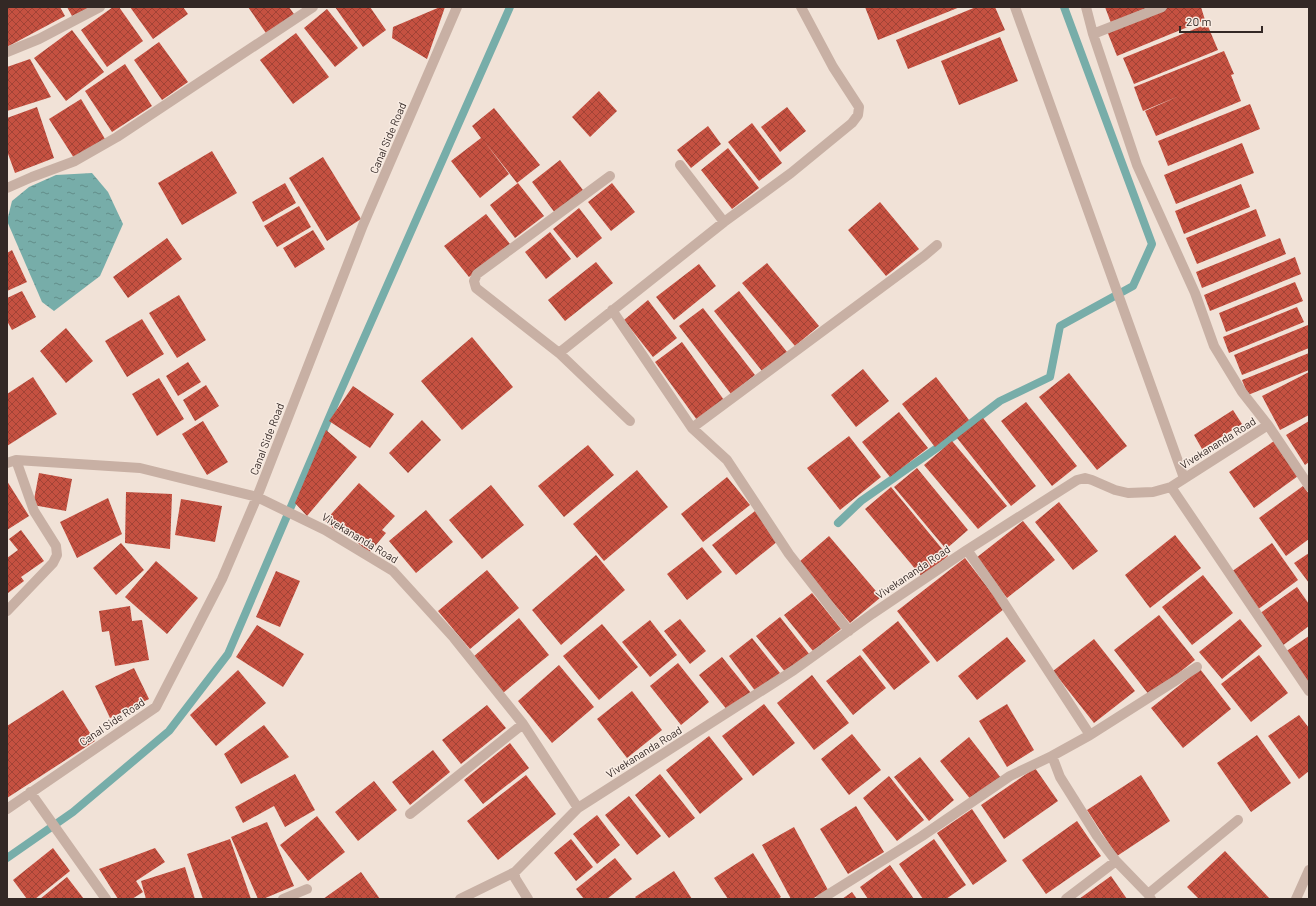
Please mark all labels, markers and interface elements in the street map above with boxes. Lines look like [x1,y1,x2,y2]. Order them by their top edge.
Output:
scale bar [1180,8,1262,34]
text: 20 m [1186,14,1212,28]
street label: Canal Side Road [367,100,408,175]
street label: Canal Side Road [247,401,286,477]
street label: Vivekananda Road [1177,414,1258,471]
street label: Vivekananda Road [320,510,401,565]
street label: Vivekananda Road [873,542,952,601]
street label: Canal Side Road [77,695,147,748]
street label: Vivekananda Road [603,723,684,780]

